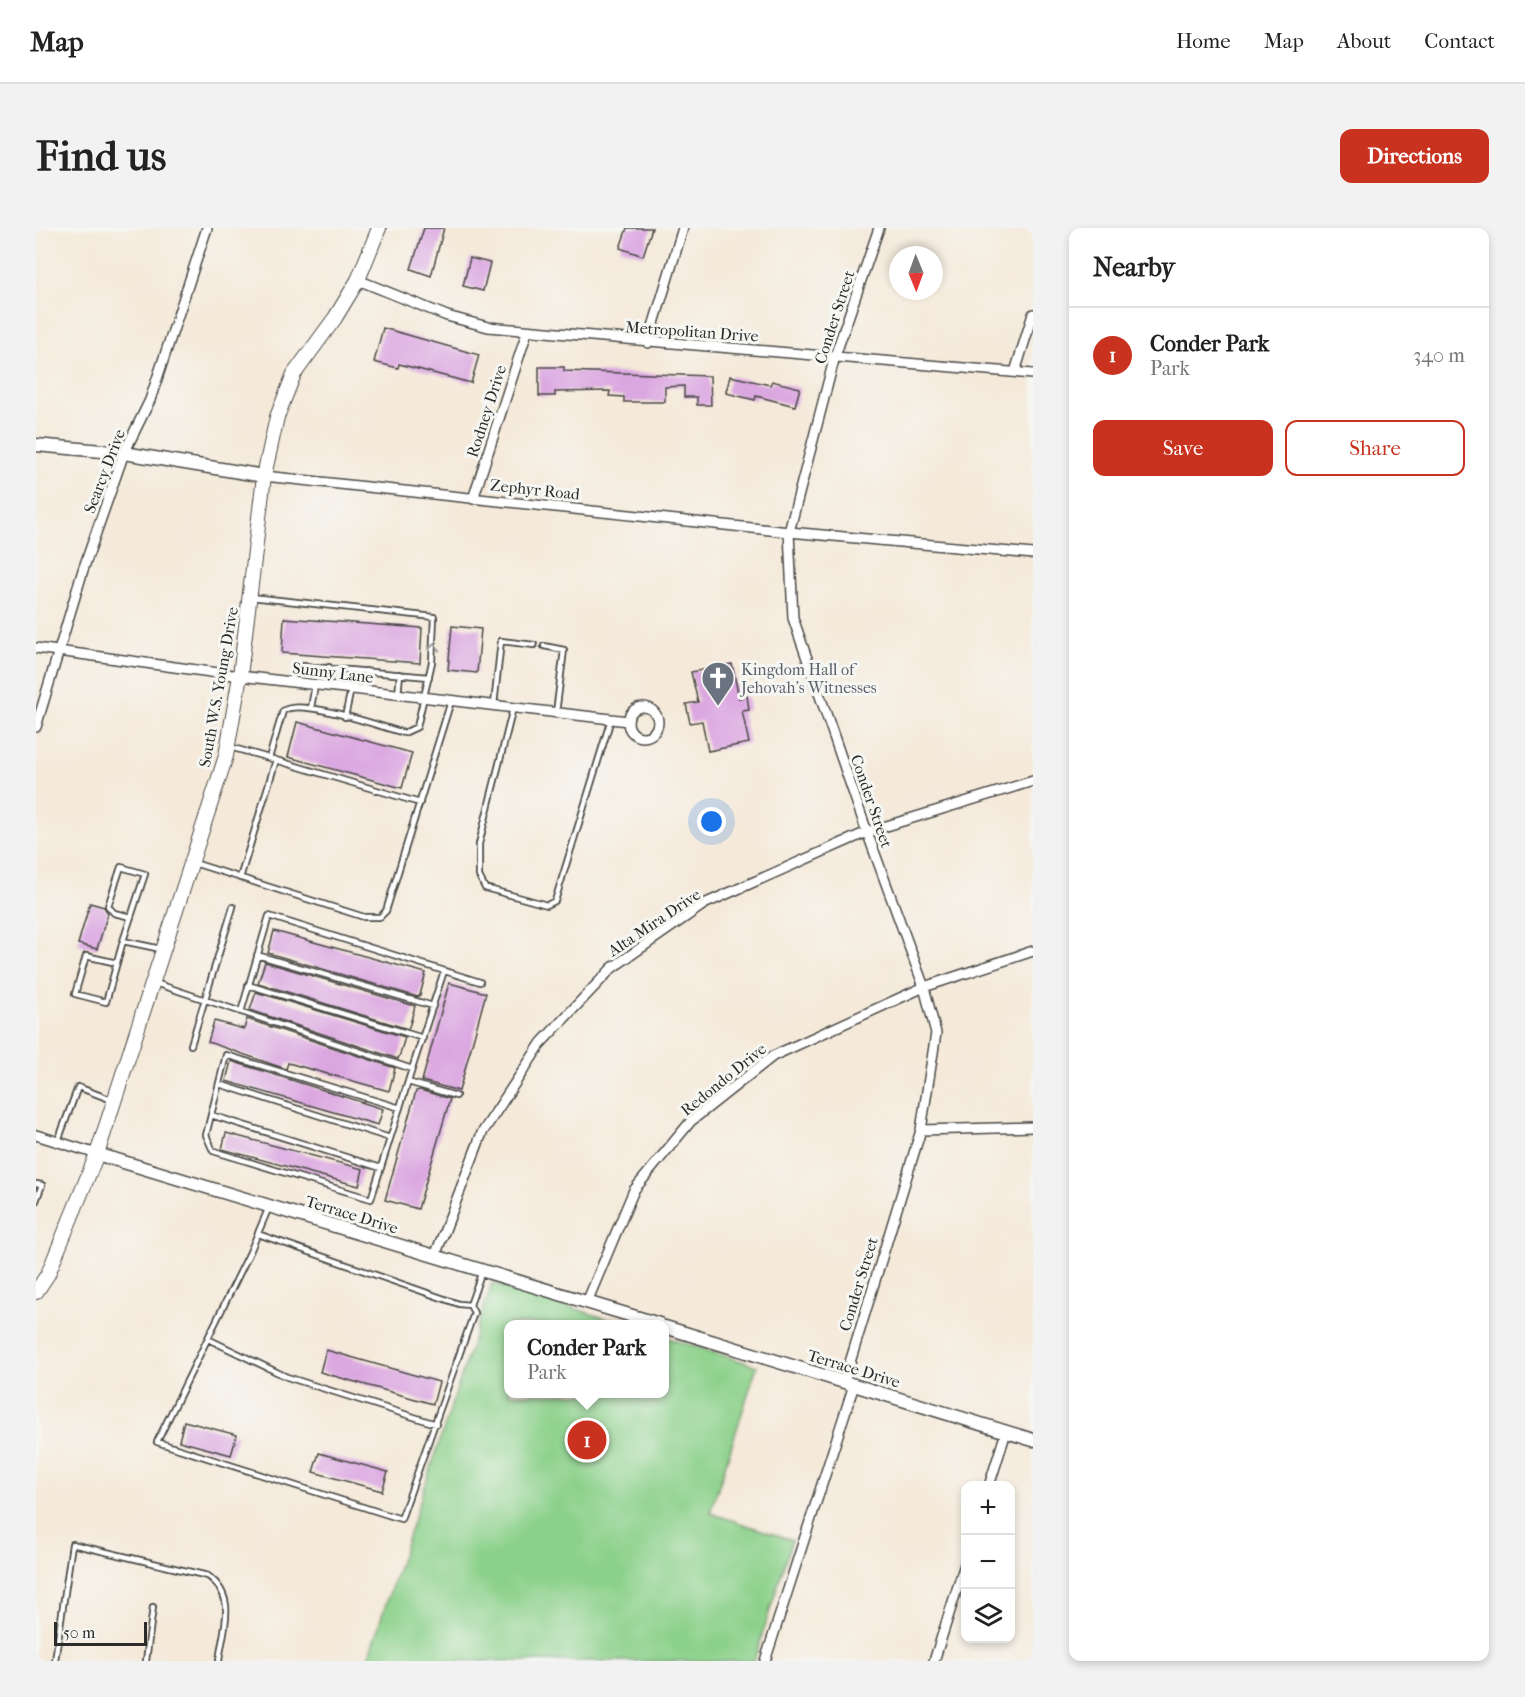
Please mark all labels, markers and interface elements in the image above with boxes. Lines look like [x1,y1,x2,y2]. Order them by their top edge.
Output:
text: Map [30,25,84,58]
text: Home [1176,29,1231,53]
text: Map [1264,29,1304,53]
text: About [1337,29,1391,53]
text: Contact [1424,29,1495,53]
button: Directions [1340,129,1489,183]
text: Find us [36,132,166,181]
north arrow [889,246,943,300]
text: Nearby [1093,252,1175,283]
street label: Conder Street [810,268,859,366]
street label: Metropolitan Drive [625,317,759,346]
text: Conder Park [1150,331,1269,357]
text: 1 [1109,344,1116,367]
text: 340 m [1413,344,1465,367]
text: Park [1150,357,1190,380]
street label: Rodney Drive [463,362,510,460]
button: Save [1093,420,1273,476]
button: Share [1285,420,1465,476]
street label: Searcy Drive [80,426,129,516]
street label: Zephyr Road [489,475,581,504]
street label: South W.S. Young Drive [195,605,242,769]
one-way arrow [427,643,440,652]
street label: Sunny Lane [291,658,375,687]
church icon: Kingdom Hall of Jehovah's Witnesses [700,660,736,707]
place label: Kingdom Hall of Jehovah's Witnesses [739,660,877,697]
street label: Conder Street [847,752,896,850]
your location [697,807,726,836]
street label: Alta Mira Drive [604,884,704,961]
street label: Redondo Drive [677,1039,770,1120]
street label: Terrace Drive [303,1191,401,1238]
street label: Conder Street [835,1235,882,1333]
popup [504,1320,669,1398]
text: Conder Park [527,1335,646,1361]
street label: Terrace Drive [805,1345,903,1392]
text: Park [527,1361,567,1384]
pin: 1 [568,1418,606,1462]
map controls [961,1481,1015,1643]
button: + [961,1481,1015,1535]
button: − [961,1535,1015,1589]
button: layers [961,1589,1015,1643]
scale bar [54,1619,147,1646]
text: 50 m [63,1623,95,1642]

